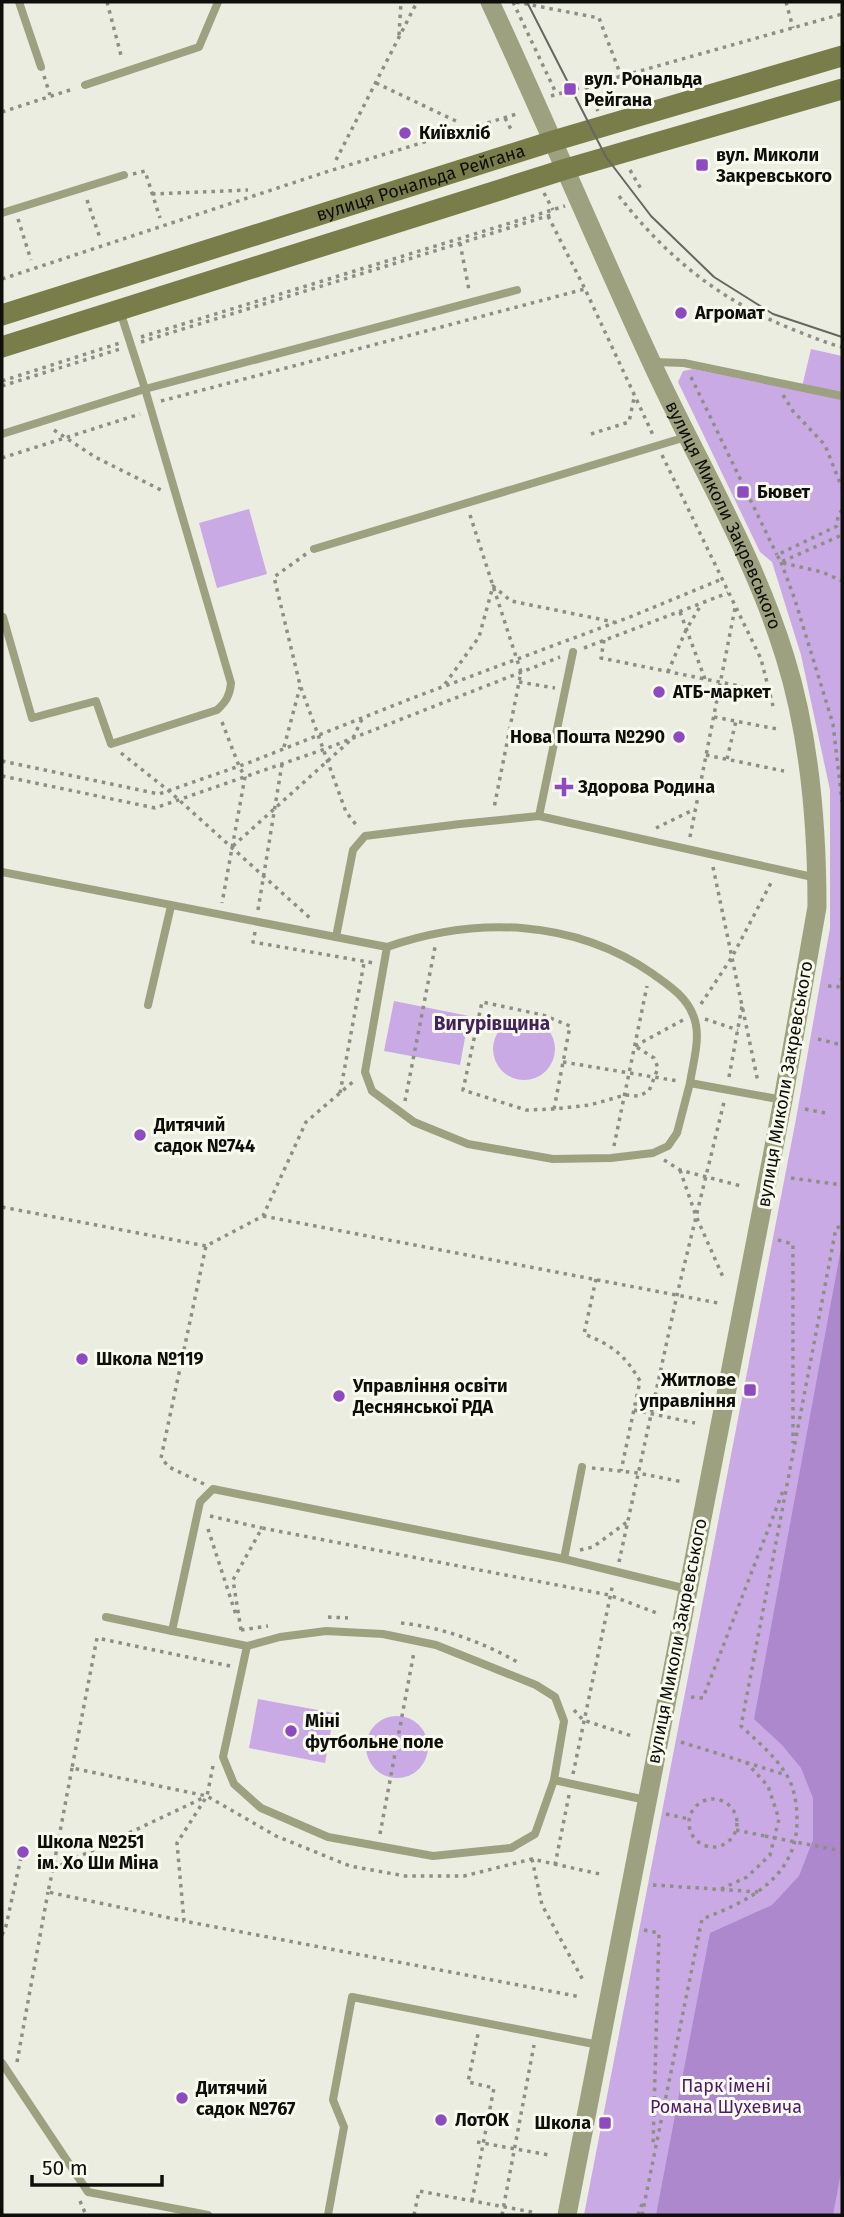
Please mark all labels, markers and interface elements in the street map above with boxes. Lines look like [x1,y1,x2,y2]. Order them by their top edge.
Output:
place label: вул. Рональда Рейгана [584,68,702,111]
marker: вул. Рональда Рейгана [562,81,578,97]
place label: Київхліб [419,122,491,144]
marker: Київхліб [397,125,413,141]
street label: вулиця Рональда Рейгана [313,139,528,226]
place label: вул. Миколи Закревського [715,144,832,187]
marker: вул. Миколи Закревського [694,157,710,173]
place label: Агромат [694,302,765,324]
marker: Агромат [673,305,689,321]
street label: вулиця Миколи Закревського [661,397,786,632]
place label: Бювет [757,481,811,503]
marker: Бювет [735,484,751,500]
place label: АТБ-маркет [672,681,771,703]
marker: АТБ-маркет [651,684,667,700]
place label: Нова Пошта №290 [510,726,665,748]
marker: Нова Пошта №290 [671,729,687,745]
place label: Здорова Родина [577,776,715,798]
marker: Здорова Родина [556,779,572,795]
street label: вулиця Миколи Закревського [752,959,818,1209]
district label: Вигурівщина [434,1012,550,1035]
place label: Дитячий садок №744 [153,1114,255,1157]
marker: Дитячий садок №744 [132,1127,148,1143]
place label: Школа №119 [96,1348,204,1370]
marker: Школа №119 [74,1351,90,1367]
place label: Житлове управління [638,1369,736,1412]
place label: Управління освіти Деснянської РДА [352,1375,508,1418]
marker: Житлове управління [742,1382,758,1398]
marker: Управління освіти Деснянської РДА [331,1388,347,1404]
street label: вулиця Миколи Закревського [642,1516,712,1766]
place label: Міні футбольне поле [305,1710,444,1753]
marker: Міні футбольне поле [283,1723,299,1739]
place label: Школа №251 ім. Хо Ши Міна [37,1831,159,1874]
marker: Школа №251 ім. Хо Ши Міна [15,1844,31,1860]
park label: Парк імені Романа Шухевича [650,2075,802,2118]
place label: Дитячий садок №767 [195,2077,296,2120]
marker: Дитячий садок №767 [174,2090,190,2106]
place label: ЛотОК [455,2109,510,2131]
marker: ЛотОК [433,2112,449,2128]
place label: Школа [535,2112,591,2134]
marker: Школа [597,2115,613,2131]
scale bar [32,2144,161,2188]
text: 50 m [42,2155,88,2181]

